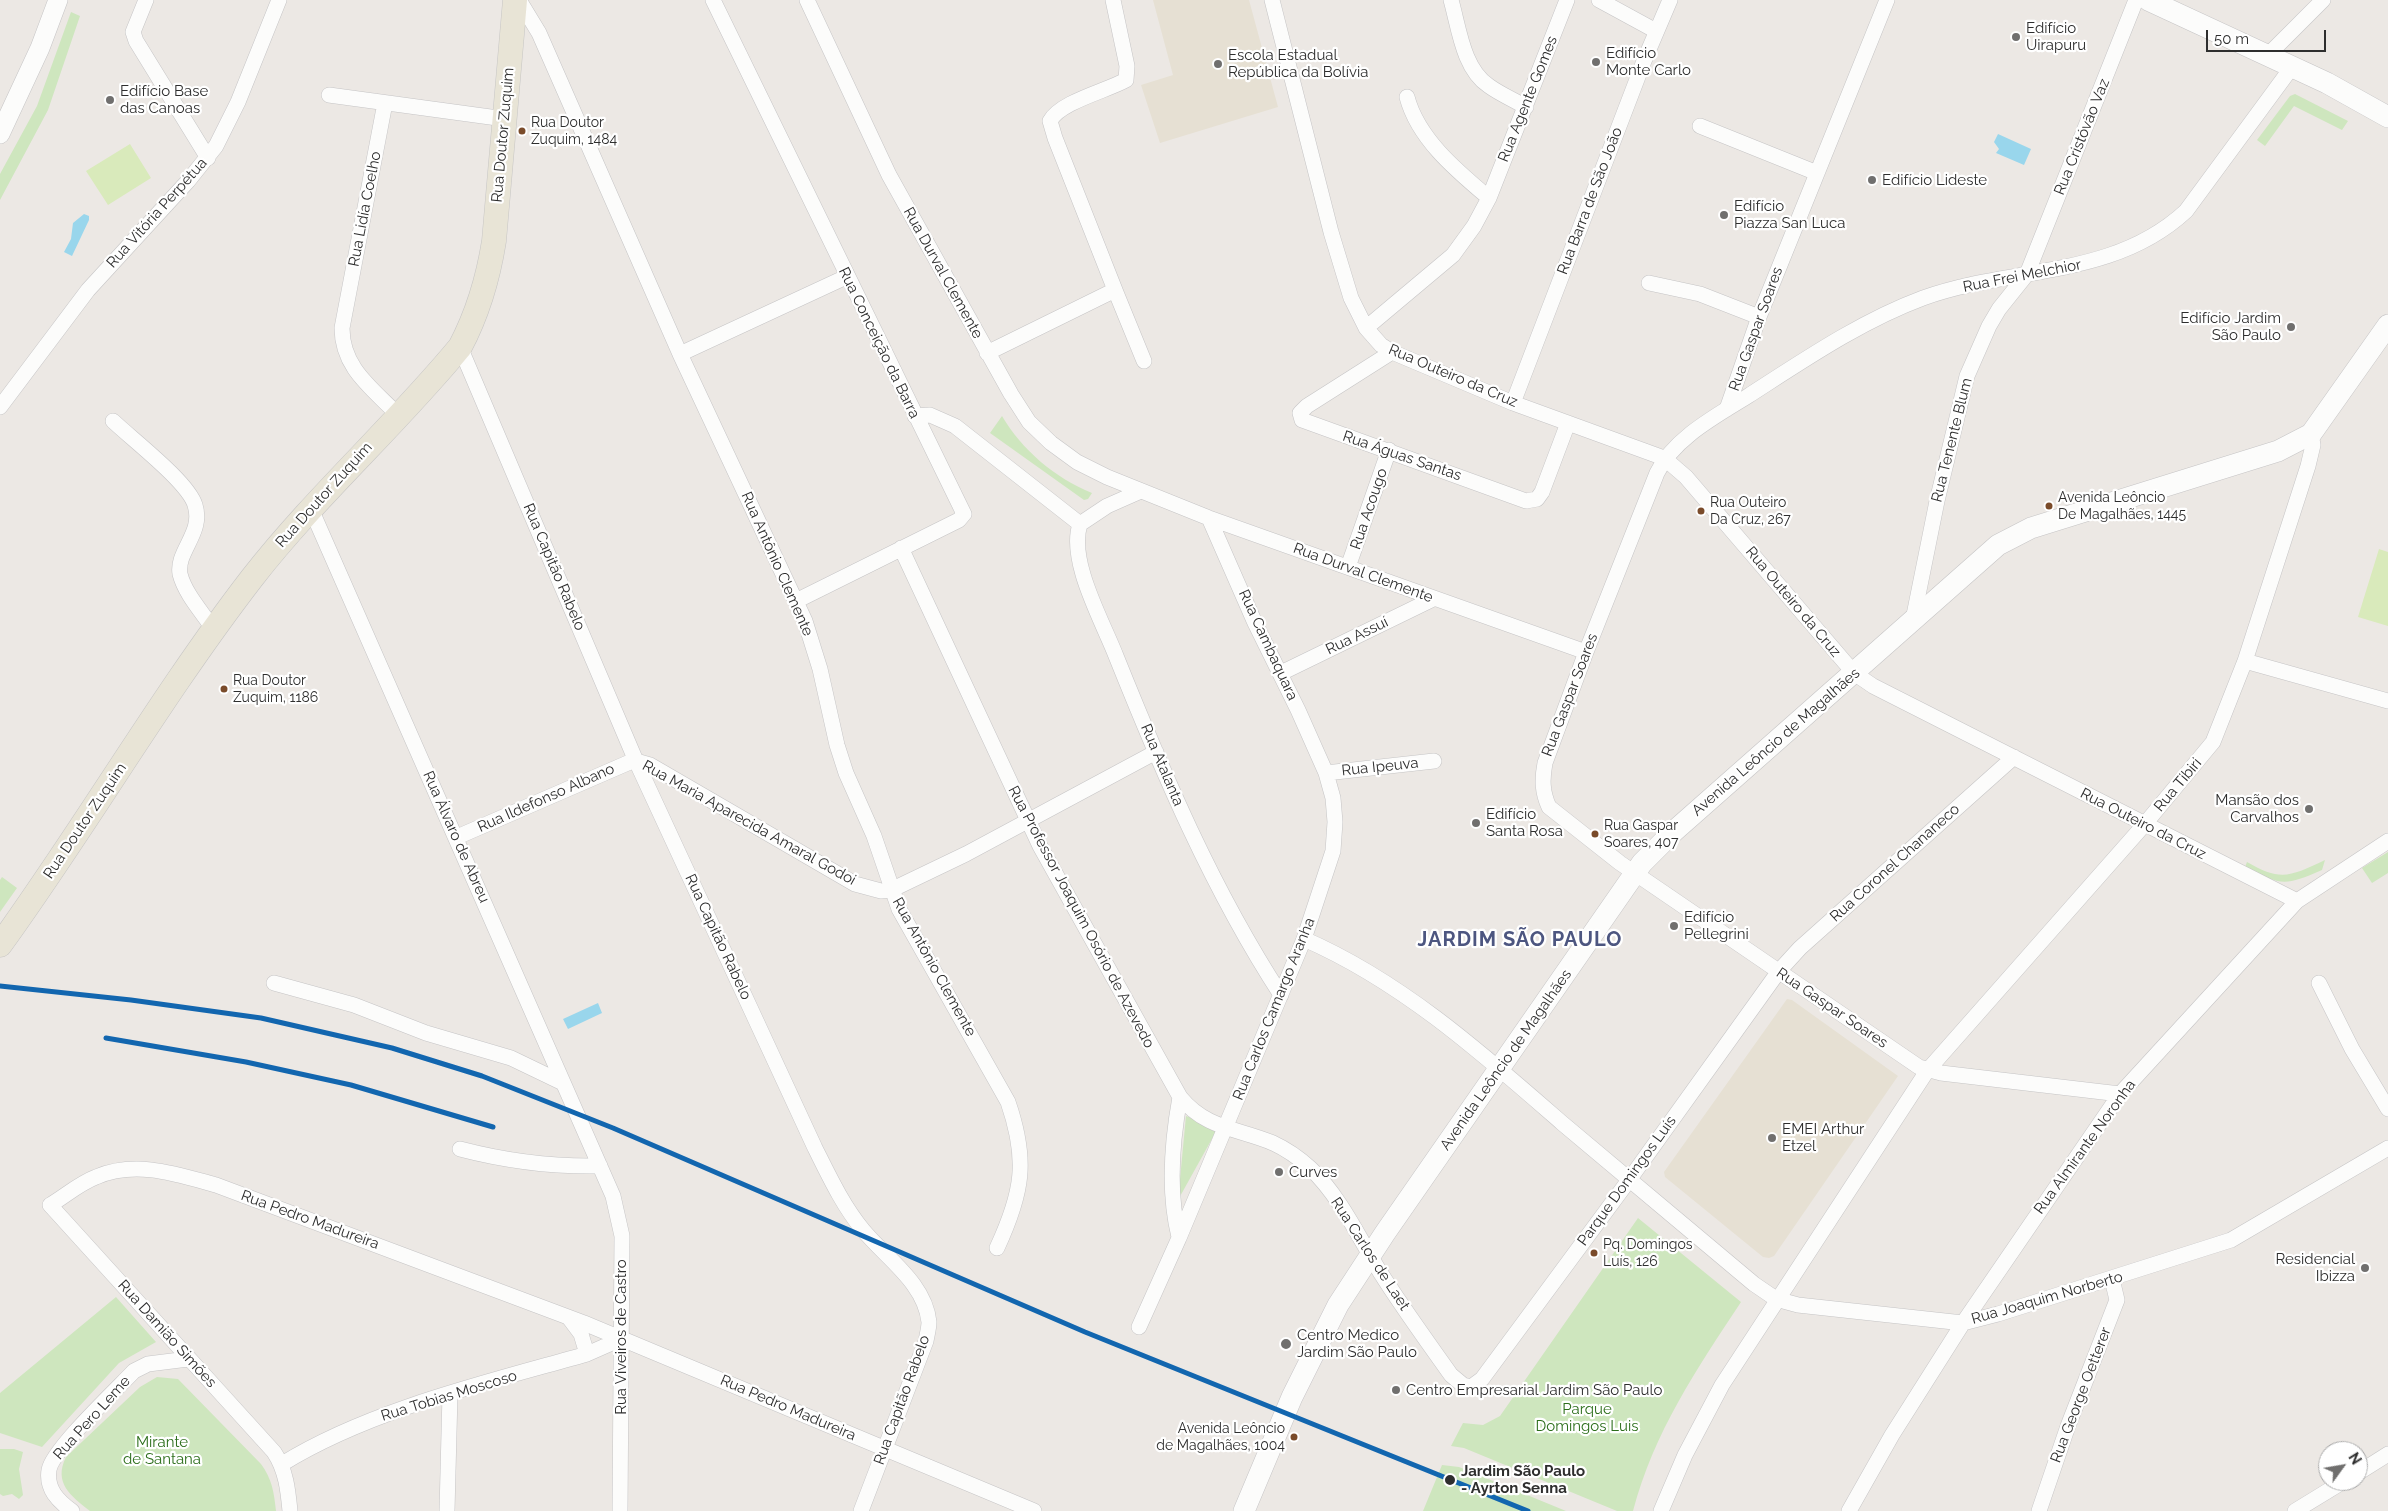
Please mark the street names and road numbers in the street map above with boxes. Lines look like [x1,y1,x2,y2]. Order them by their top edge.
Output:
street label: Rua Agente Gomes [1495,33,1561,165]
street label: Rua Doutor Zuquim [488,67,518,203]
street label: Rua Cristóvão Vaz [2050,76,2114,198]
street label: Rua Barra de São João [1554,125,1626,277]
street label: Rua Lidía Coelho [345,150,385,268]
street label: Rua Vitória Perpétua [103,154,211,272]
street label: Rua Durval Clemente [899,204,987,342]
street label: Rua Frei Melchior [1961,256,2083,296]
street label: Rua Conceição da Barra [835,264,923,422]
street label: Rua Gaspar Soares [1725,265,1787,393]
street label: Rua Outeiro da Cruz [1386,341,1520,411]
street label: Rua Tenente Blum [1928,376,1976,504]
street label: Rua Águas Santas [1340,427,1464,485]
street label: Rua Doutor Zuquim [272,439,376,551]
street label: Rua Acougo [1347,466,1391,552]
street label: Rua Antônio Clemente [737,489,817,639]
street label: Rua Capitão Rabelo [519,501,589,633]
street label: Rua Durval Clemente [1291,539,1435,607]
street label: Rua Outeiro da Cruz [1742,543,1844,661]
street label: Rua Cambaquara [1234,587,1302,703]
street label: Rua Assuí [1323,613,1391,659]
street label: Rua Gaspar Soares [1538,631,1602,759]
street label: Avenida Leôncio de Magalhães [1688,664,1864,820]
street label: Rua Atalanta [1137,721,1187,809]
street label: Rua Ipeuva [1341,754,1419,780]
street label: Rua Tibiri [2151,755,2205,815]
street label: Rua Maria Aparecida Amaral Godoi [639,757,859,889]
street label: Rua Doutor Zuquim [40,760,130,882]
street label: Rua Ildefonso Albano [475,760,617,836]
street label: Rua Álvaro de Abreu [419,768,493,906]
street label: Rua Professor Joaquim Osório de Azevedo [1004,783,1158,1051]
street label: Rua Outeiro da Cruz [2077,785,2209,863]
street label: Rua Coronel Chananeco [1827,800,1963,926]
street label: Rua Capitão Rabelo [681,871,755,1003]
street label: Rua Antônio Clemente [888,894,980,1040]
street label: Rua Carlos Camargo Aranha [1229,915,1319,1103]
street label: Rua Gaspar Soares [1773,964,1891,1052]
street label: Avenida Leôncio de Magalhães [1437,966,1575,1154]
street label: Rua Almirante Noronha [2030,1076,2140,1218]
street label: Parque Domingos Luís [1574,1113,1680,1249]
street label: Rua Pedro Madureira [238,1187,382,1253]
street label: Rua Carlos de Laet [1327,1194,1413,1314]
street label: Rua Viveiros de Castro [612,1259,630,1415]
street label: Rua Joaquim Norberto [1969,1268,2125,1328]
street label: Rua Damião Simões [114,1276,220,1392]
street label: Rua George Oetterer [2047,1325,2115,1465]
street label: Rua Capitão Rabelo [870,1333,934,1467]
street label: Rua Tobias Moscoso [379,1367,519,1425]
street label: Rua Pedro Madureira [717,1371,859,1445]
street label: Rua Pero Leme [50,1372,134,1464]

